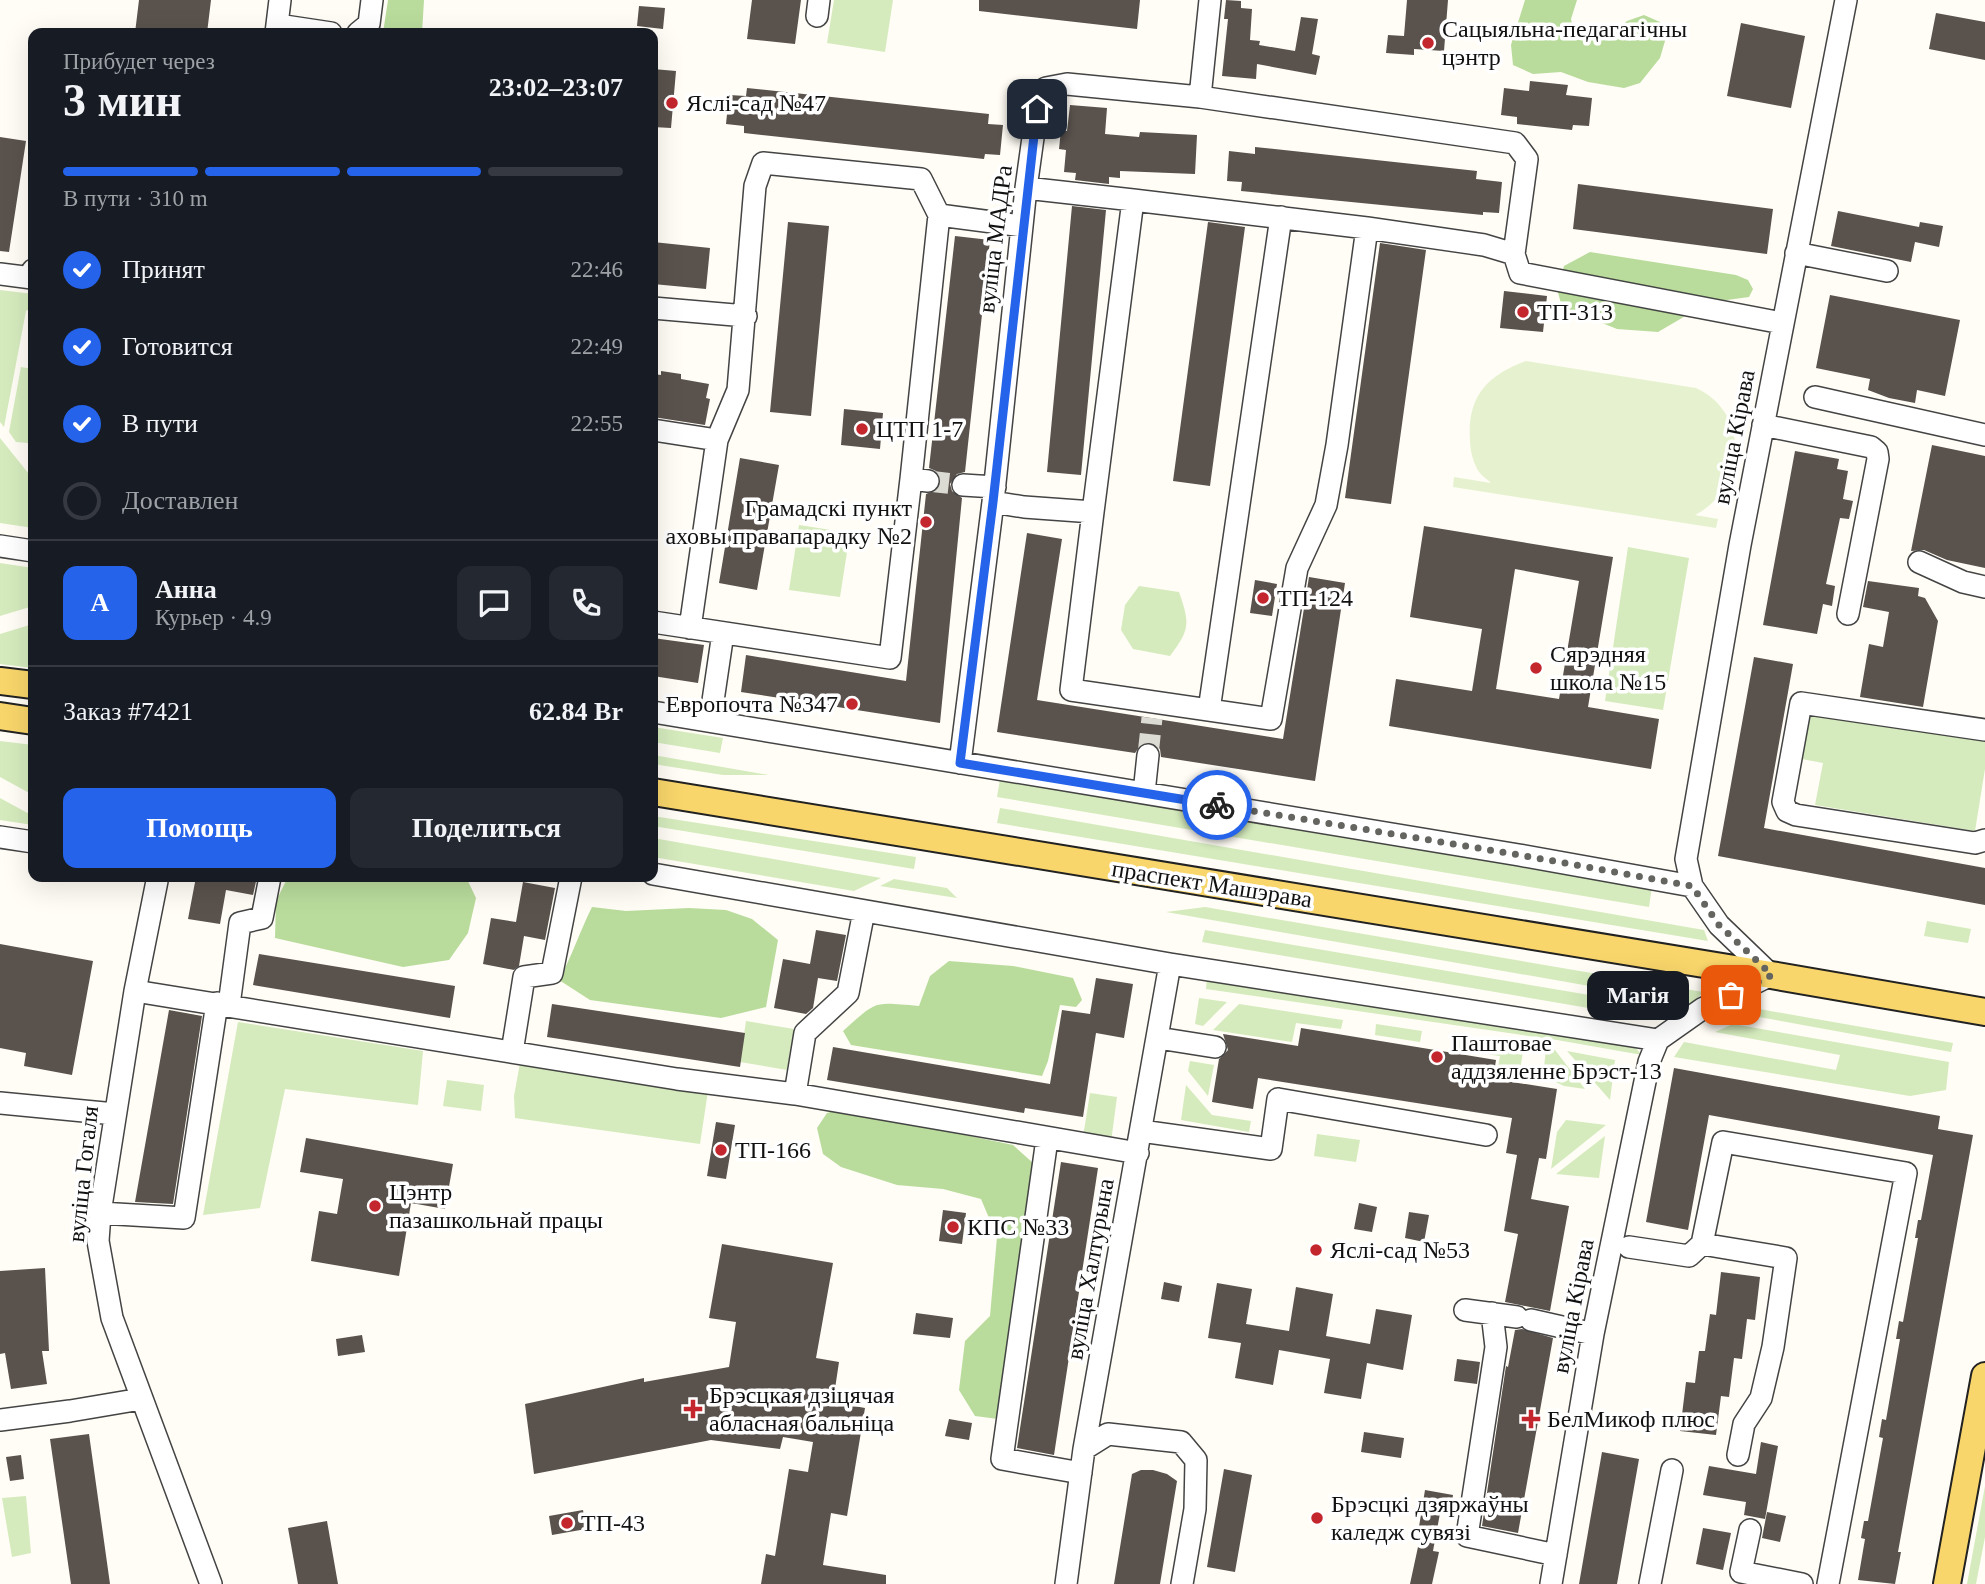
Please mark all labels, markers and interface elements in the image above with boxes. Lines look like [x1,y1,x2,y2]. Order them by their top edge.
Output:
place label: Сацыяльна-педагагічны цэнтр [1442,16,1687,70]
marker: Сацыяльна-педагагічны цэнтр [1420,35,1436,51]
text: Прибудет через [63,49,215,74]
text: 23:02–23:07 [489,73,623,102]
text: 3 мин [63,75,182,126]
pin [1007,79,1067,139]
place label: Яслі-сад №47 [686,90,826,116]
icon: home [1018,90,1056,128]
marker: Яслі-сад №47 [664,95,680,111]
street label: вуліца МАДРа [973,163,1017,314]
text: В пути · 310 m [63,186,208,211]
icon: check [63,251,101,289]
text: Принят [122,255,205,284]
text: 22:46 [571,257,623,282]
place label: ТП-313 [1537,299,1613,325]
marker: ТП-313 [1515,304,1531,320]
icon: check [63,328,101,366]
text: Готовится [122,332,233,361]
text: 22:49 [571,334,623,359]
street label: вуліца Кірава [1708,367,1760,507]
icon: check [63,405,101,443]
text: В пути [122,409,198,438]
text: 22:55 [571,411,623,436]
place label: ЦТП 1-7 [876,416,963,442]
marker: ЦТП 1-7 [854,421,870,437]
text: Доставлен [122,486,239,515]
place label: Грамадскі пункт аховы правапарадку №2 [665,495,913,549]
marker: Грамадскі пункт аховы правапарадку №2 [918,514,934,530]
button: chat [457,566,531,640]
button: phone [549,566,623,640]
text: Анна [155,575,217,604]
place label: ТП-124 [1277,585,1353,611]
text: А [91,588,109,617]
marker: ТП-124 [1255,590,1271,606]
text: Курьер · 4.9 [155,605,272,630]
place label: Сярэдняя школа №15 [1550,641,1666,695]
marker: Сярэдняя школа №15 [1528,660,1544,676]
place label: Европочта №347 [665,691,838,717]
marker: Европочта №347 [844,696,860,712]
text: Заказ #7421 [63,697,193,726]
text: 62.84 Br [529,697,623,726]
courier [1182,770,1252,840]
icon: bike [1198,786,1236,824]
button: Помощь [63,788,336,868]
button: Поделиться [350,788,623,868]
street label: праспект Машэрава [1110,855,1314,913]
pin [1701,965,1761,1025]
callout: Магія [1588,970,1689,1020]
icon: bag [1712,976,1750,1014]
text: Магія [1607,983,1669,1008]
place label: Паштовае аддзяленне Брэст-13 [1451,1030,1662,1084]
marker: Паштовае аддзяленне Брэст-13 [1429,1049,1445,1065]
street label: вуліца Гогаля [63,1104,103,1244]
place label: ТП-166 [735,1137,811,1163]
marker: ТП-166 [713,1142,729,1158]
street label: вуліца Халтурына [1061,1176,1119,1362]
place label: Цэнтр пазашкольнай працы [389,1179,603,1233]
marker: Цэнтр пазашкольнай працы [367,1198,383,1214]
place label: КПС №33 [967,1214,1069,1240]
marker: КПС №33 [945,1219,961,1235]
street label: вуліца Кірава [1547,1236,1599,1376]
place label: Яслі-сад №53 [1330,1237,1470,1263]
marker: Яслі-сад №53 [1308,1242,1324,1258]
place label: Брэсцкая дзіцячая абласная бальніца [709,1382,894,1436]
marker: Брэсцкая дзіцячая абласная бальніца [683,1399,703,1419]
place label: БелМикоф плюс [1547,1406,1715,1432]
marker: БелМикоф плюс [1521,1409,1541,1429]
place label: Брэсцкі дзяржаўны каледж сувязі [1331,1491,1529,1545]
place label: ТП-43 [581,1510,645,1536]
marker: Брэсцкі дзяржаўны каледж сувязі [1309,1510,1325,1526]
marker: ТП-43 [559,1515,575,1531]

